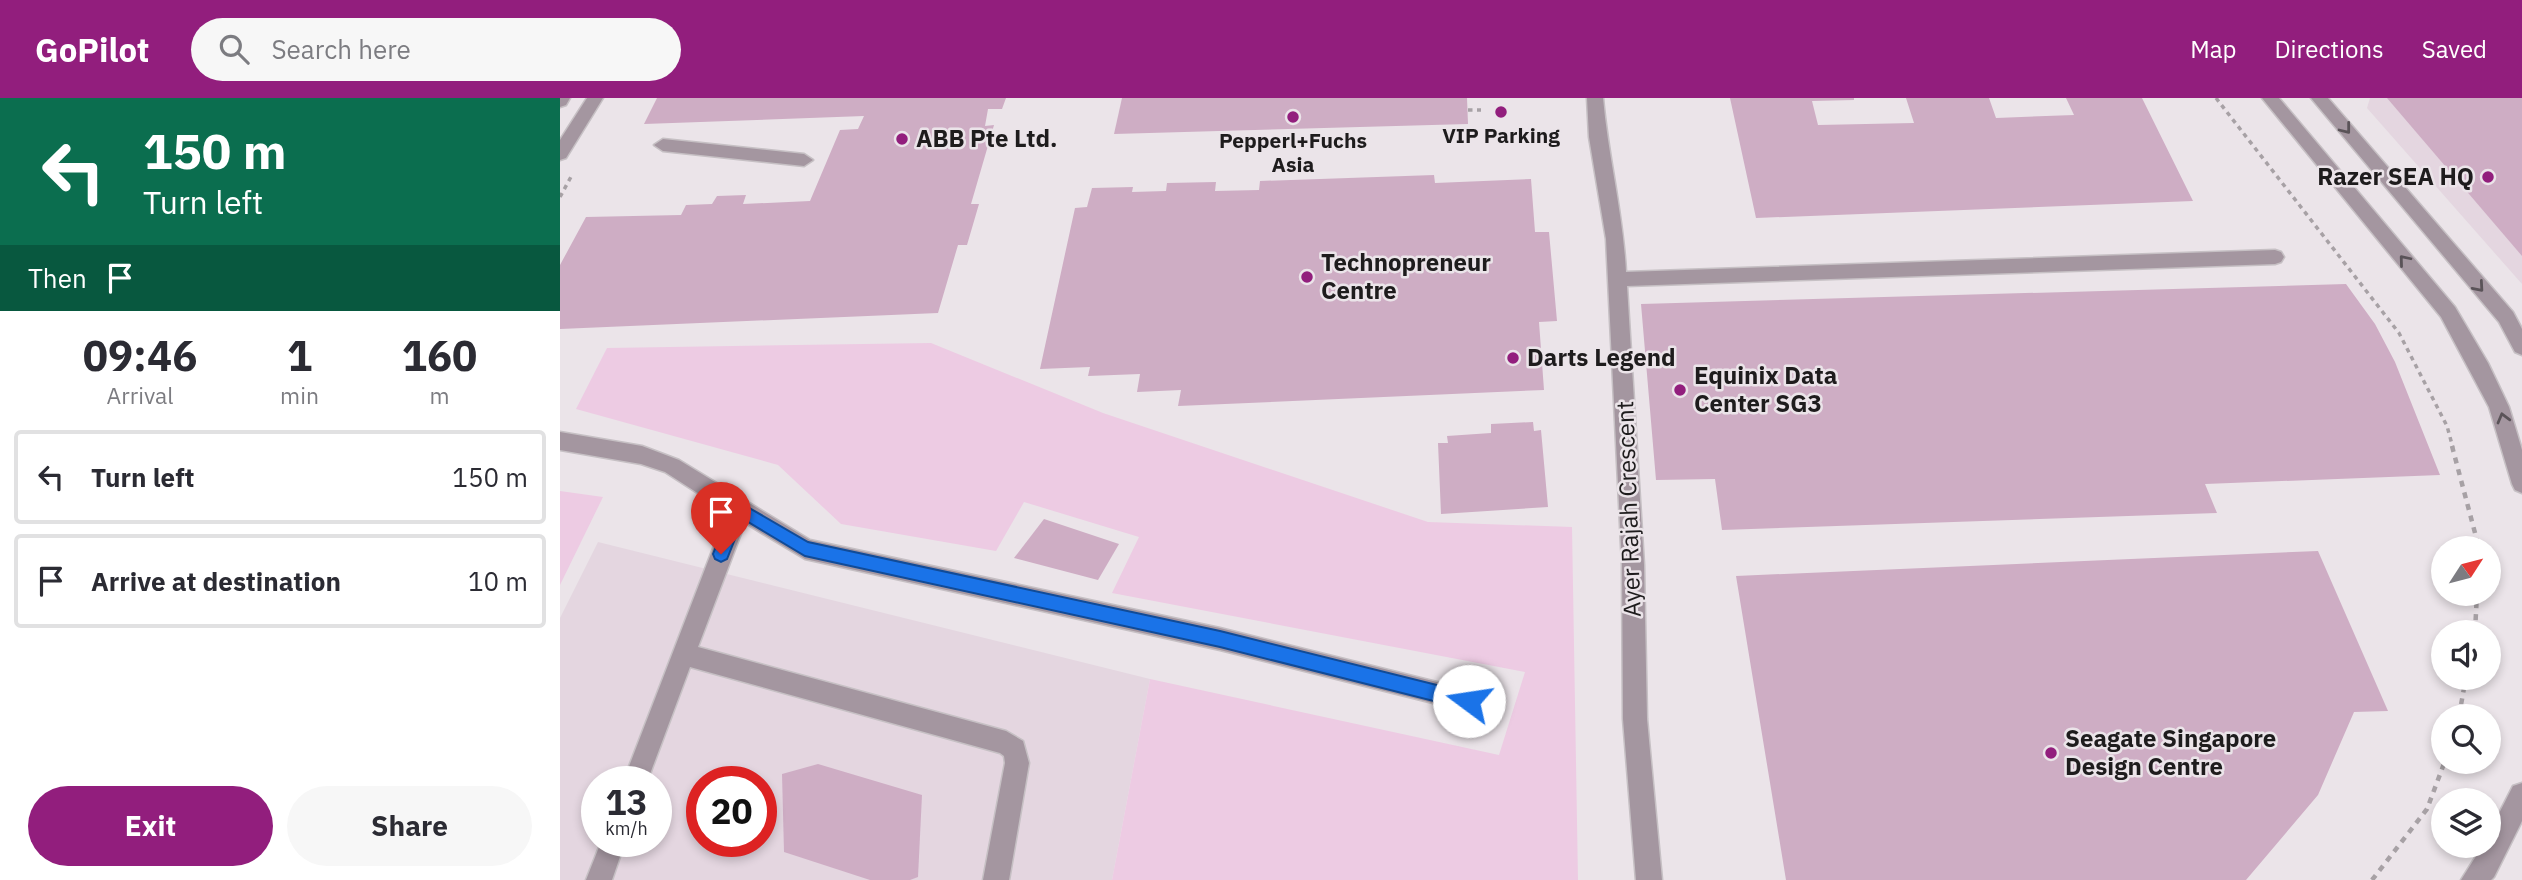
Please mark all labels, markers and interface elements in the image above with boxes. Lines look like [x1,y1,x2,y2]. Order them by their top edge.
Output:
search box [191,18,681,81]
text: GoPilot [35,28,149,71]
icon: search [215,30,253,68]
text: Search here [271,32,411,66]
text: Map [2190,33,2236,65]
text: Directions [2274,33,2384,65]
text: Saved [2422,33,2487,65]
marker: VIP Parking [1493,104,1509,120]
marker: Pepperl+Fuchs Asia [1285,109,1301,125]
text: 150 m [143,119,287,182]
one-way arrow [2338,120,2350,133]
place label: VIP Parking [1442,121,1560,149]
place label: ABB Pte Ltd. [916,122,1057,154]
icon: left [28,126,119,217]
place label: Pepperl+Fuchs Asia [1219,126,1367,178]
marker: ABB Pte Ltd. [894,131,910,147]
place label: Razer SEA HQ [2317,160,2474,192]
marker: Razer SEA HQ [2480,169,2496,185]
text: Turn left [143,181,263,223]
place label: Technopreneur Centre [1321,246,1491,306]
one-way arrow [2400,255,2412,268]
icon: arrive [101,259,139,297]
text: Then [28,261,87,295]
marker: Technopreneur Centre [1299,269,1315,285]
one-way arrow [2471,279,2483,292]
text: 09:46 [83,328,197,383]
text: 1 [287,328,312,383]
text: 160 [402,328,477,383]
place label: Darts Legend [1527,341,1676,373]
marker: Darts Legend [1505,350,1521,366]
place label: Equinix Data Center SG3 [1694,359,1837,419]
text: Arrival [107,380,174,410]
text: min [280,380,319,410]
text: m [429,380,450,410]
marker: Equinix Data Center SG3 [1672,382,1688,398]
street label: Ayer Rajah Crescent [1608,400,1648,618]
one-way arrow [2496,413,2511,425]
icon: left [32,458,70,496]
text: Turn left [91,460,194,494]
text: 150 m [452,460,528,494]
pin [691,482,751,554]
icon: arrive [702,493,740,531]
north arrow [2431,536,2501,606]
map controls [2431,536,2501,858]
icon: arrive [32,562,70,600]
text: Arrive at destination [91,564,341,598]
text: 10 m [468,564,528,598]
button: sound [2431,620,2501,690]
position arrow [1432,664,1506,738]
button: search [2431,704,2501,774]
place label: Seagate Singapore Design Centre [2065,722,2276,782]
marker: Seagate Singapore Design Centre [2043,745,2059,761]
speed limit sign: 20 [686,766,777,857]
text: 13 [605,779,648,825]
button: Exit [28,786,273,866]
button: Share [287,786,532,866]
button: layers [2431,788,2501,858]
text: km/h [605,817,648,840]

